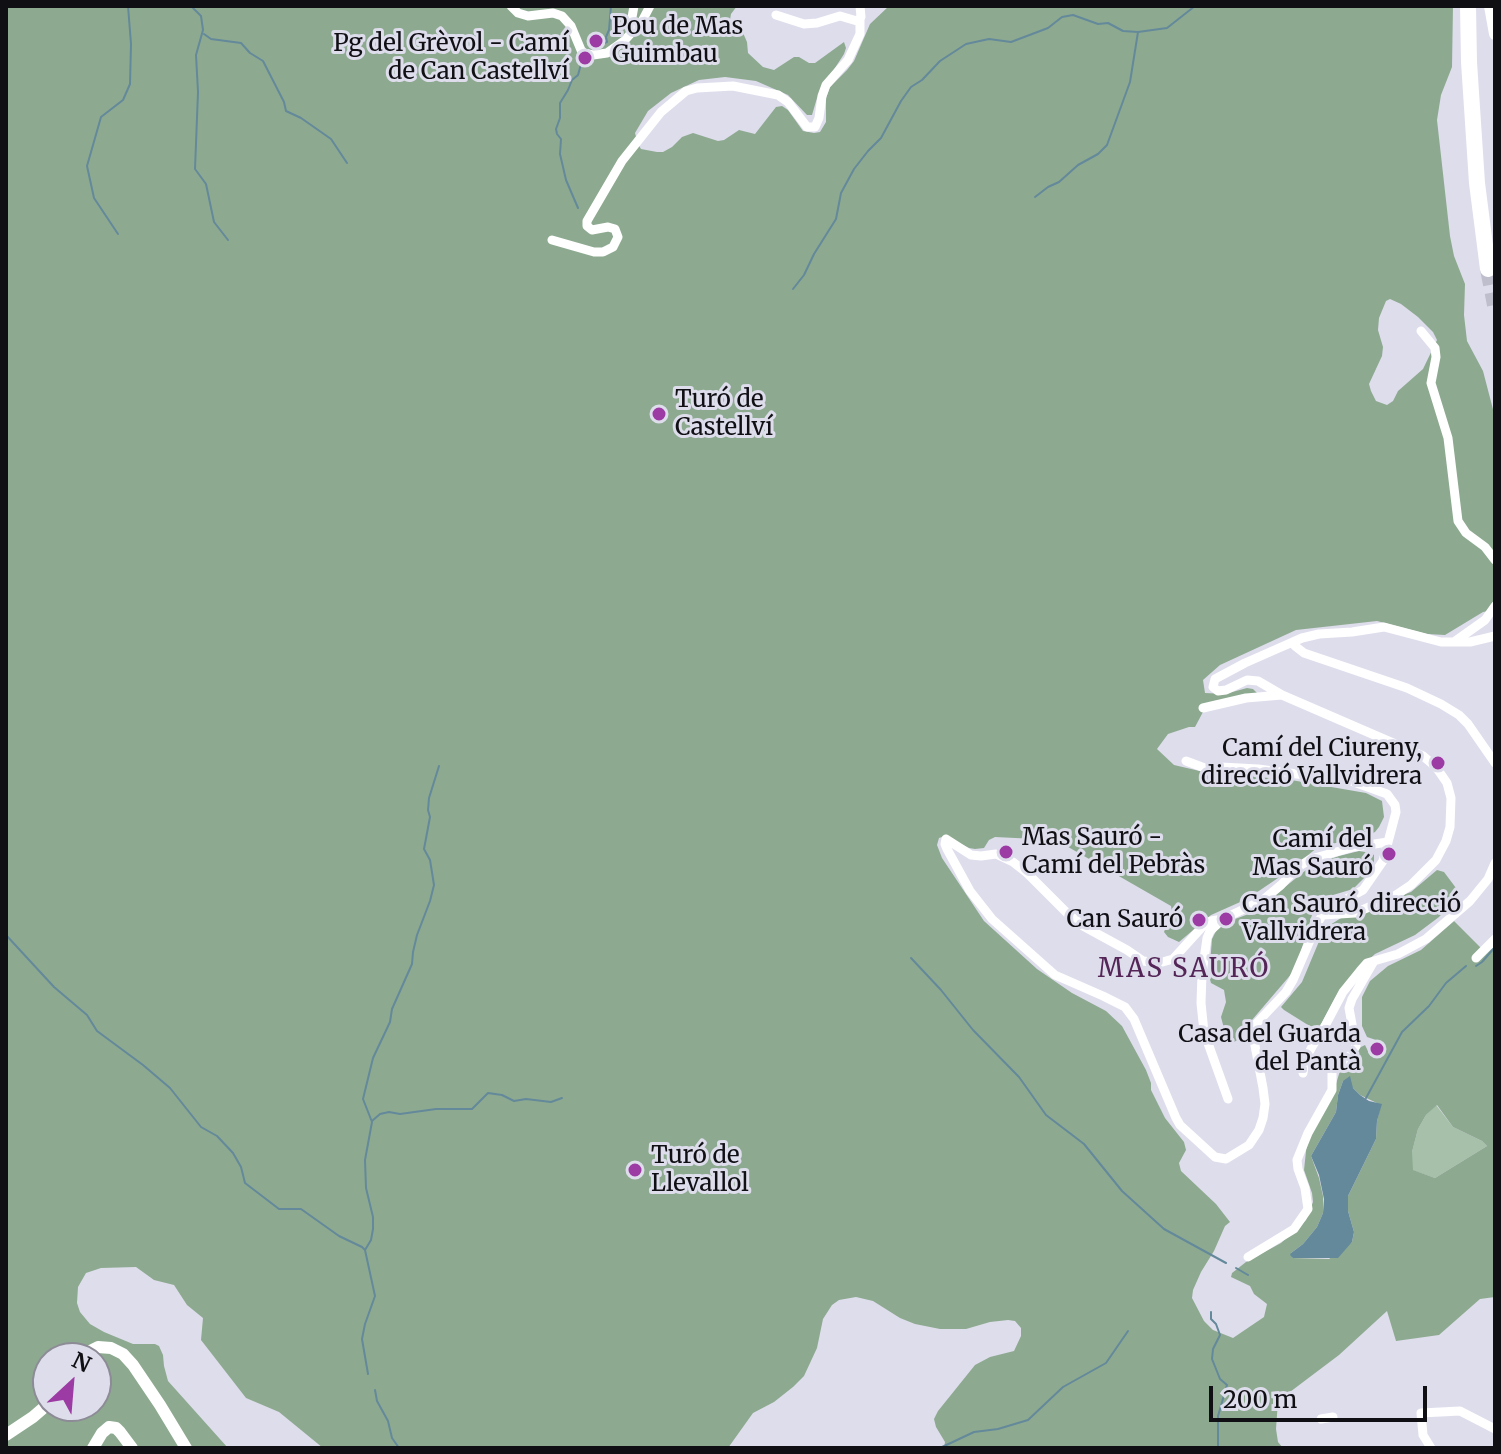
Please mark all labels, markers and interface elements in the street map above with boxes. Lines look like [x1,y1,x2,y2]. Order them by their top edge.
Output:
place label: Pou de Mas Guimbau [612,13,743,69]
place label: Pg del Grèvol - Camí de Can Castellví [333,30,569,86]
marker: Pou de Mas Guimbau [587,32,605,50]
marker: Pg del Grèvol - Camí de Can Castellví [576,49,594,67]
place label: Turó de Castellví [675,386,773,442]
marker: Turó de Castellví [650,405,668,423]
place label: Camí del Ciureny, direcció Vallvidrera [1201,735,1422,791]
marker: Camí del Ciureny, direcció Vallvidrera [1429,754,1447,772]
place label: Mas Sauró - Camí del Pebràs [1022,824,1205,880]
place label: Camí del Mas Sauró [1253,826,1373,882]
marker: Mas Sauró - Camí del Pebràs [997,843,1015,861]
marker: Camí del Mas Sauró [1380,845,1398,863]
place label: Can Sauró, direcció Vallvidrera [1242,891,1461,947]
place label: Can Sauró [1066,906,1183,934]
marker: Can Sauró, direcció Vallvidrera [1217,910,1235,928]
marker: Can Sauró [1190,911,1208,929]
district label: MAS SAURÓ [1098,954,1270,986]
place label: Casa del Guarda del Pantà [1178,1021,1361,1077]
marker: Casa del Guarda del Pantà [1368,1040,1386,1058]
place label: Turó de Llevallol [651,1142,749,1198]
marker: Turó de Llevallol [626,1161,644,1179]
north arrow [32,1342,112,1422]
text: N [68,1346,96,1379]
scale bar [1213,1370,1431,1420]
text: 200 m [1223,1384,1297,1415]

